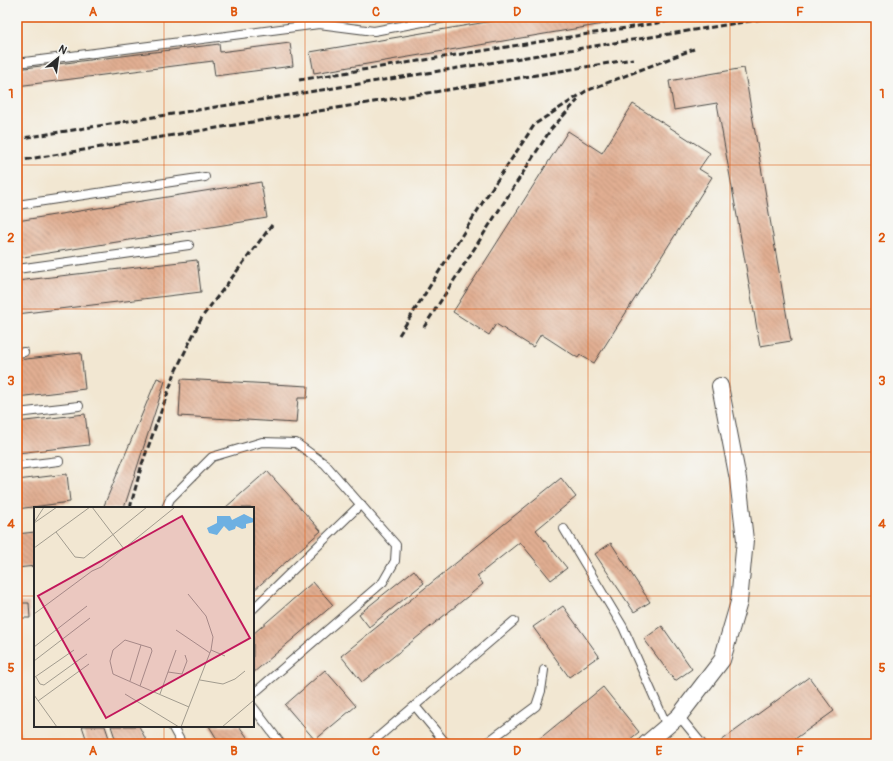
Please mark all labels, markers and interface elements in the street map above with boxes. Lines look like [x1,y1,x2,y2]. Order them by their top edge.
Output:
text: A [89,4,98,20]
text: B [230,4,238,20]
text: C [372,4,380,20]
text: D [513,4,521,20]
text: E [656,4,663,20]
text: F [796,4,804,20]
north arrow [38,38,78,78]
text: N [56,42,70,57]
text: 1 [8,86,14,102]
text: 1 [879,86,885,102]
text: 2 [7,230,15,246]
text: 2 [878,230,886,246]
text: 3 [7,373,15,389]
text: 3 [878,373,886,389]
inset map [34,507,254,727]
text: 4 [7,516,15,532]
text: 4 [878,516,886,532]
text: 5 [7,660,15,676]
text: 5 [878,660,886,676]
text: A [89,743,98,759]
text: B [230,743,238,759]
text: C [372,743,380,759]
text: D [513,743,521,759]
text: E [656,743,663,759]
text: F [796,743,804,759]

